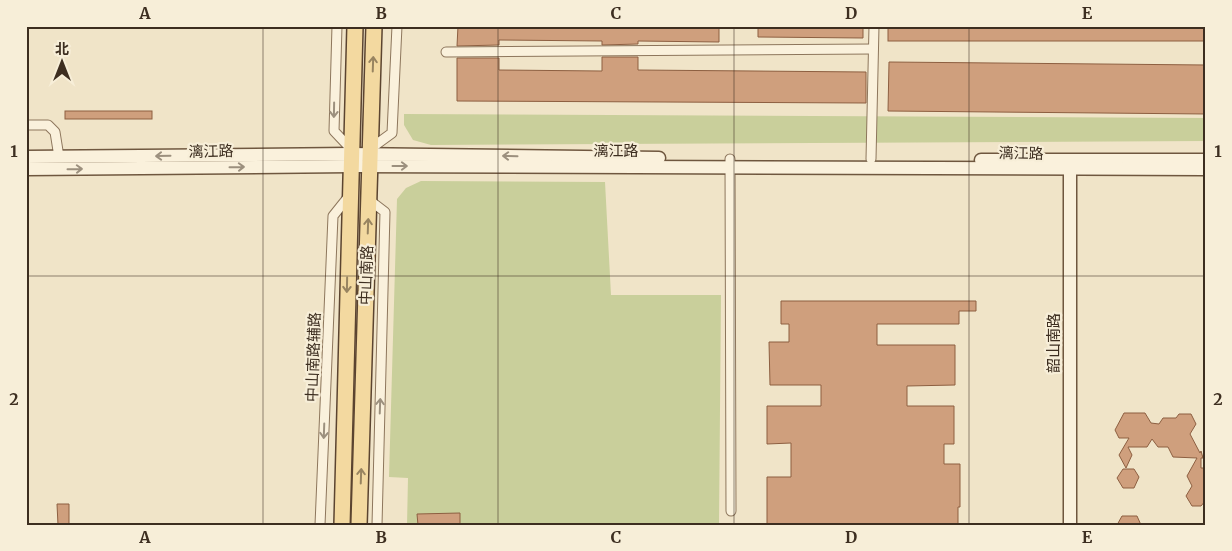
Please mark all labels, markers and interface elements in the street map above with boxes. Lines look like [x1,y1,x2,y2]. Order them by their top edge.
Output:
text: A [138,3,151,23]
text: B [375,3,387,23]
text: C [611,3,621,23]
text: D [845,3,857,23]
text: E [1082,3,1093,23]
north arrow [38,38,88,88]
text: 北 [55,40,69,58]
one-way arrow [368,56,377,72]
one-way arrow [329,102,339,118]
text: 1 [10,141,18,161]
street label: 漓江路 [188,141,234,161]
street label: 漓江路 [593,141,639,160]
text: 1 [1214,141,1222,161]
street label: 漓江路 [998,143,1044,163]
one-way arrow [155,151,172,161]
one-way arrow [502,151,518,161]
one-way arrow [392,161,408,171]
one-way arrow [229,162,245,172]
one-way arrow [66,164,83,174]
one-way arrow [363,218,372,234]
street label: 中山南路 [355,245,377,305]
one-way arrow [343,277,352,293]
street label: 中山南路辅路 [302,312,324,402]
street label: 韶山南路 [1044,313,1063,373]
text: 2 [9,389,19,409]
text: 2 [1213,389,1223,409]
one-way arrow [375,398,385,414]
one-way arrow [319,423,328,439]
one-way arrow [356,468,365,484]
text: A [138,527,151,547]
text: B [375,527,387,547]
text: C [611,527,621,547]
text: D [845,527,857,547]
text: E [1082,527,1093,547]

